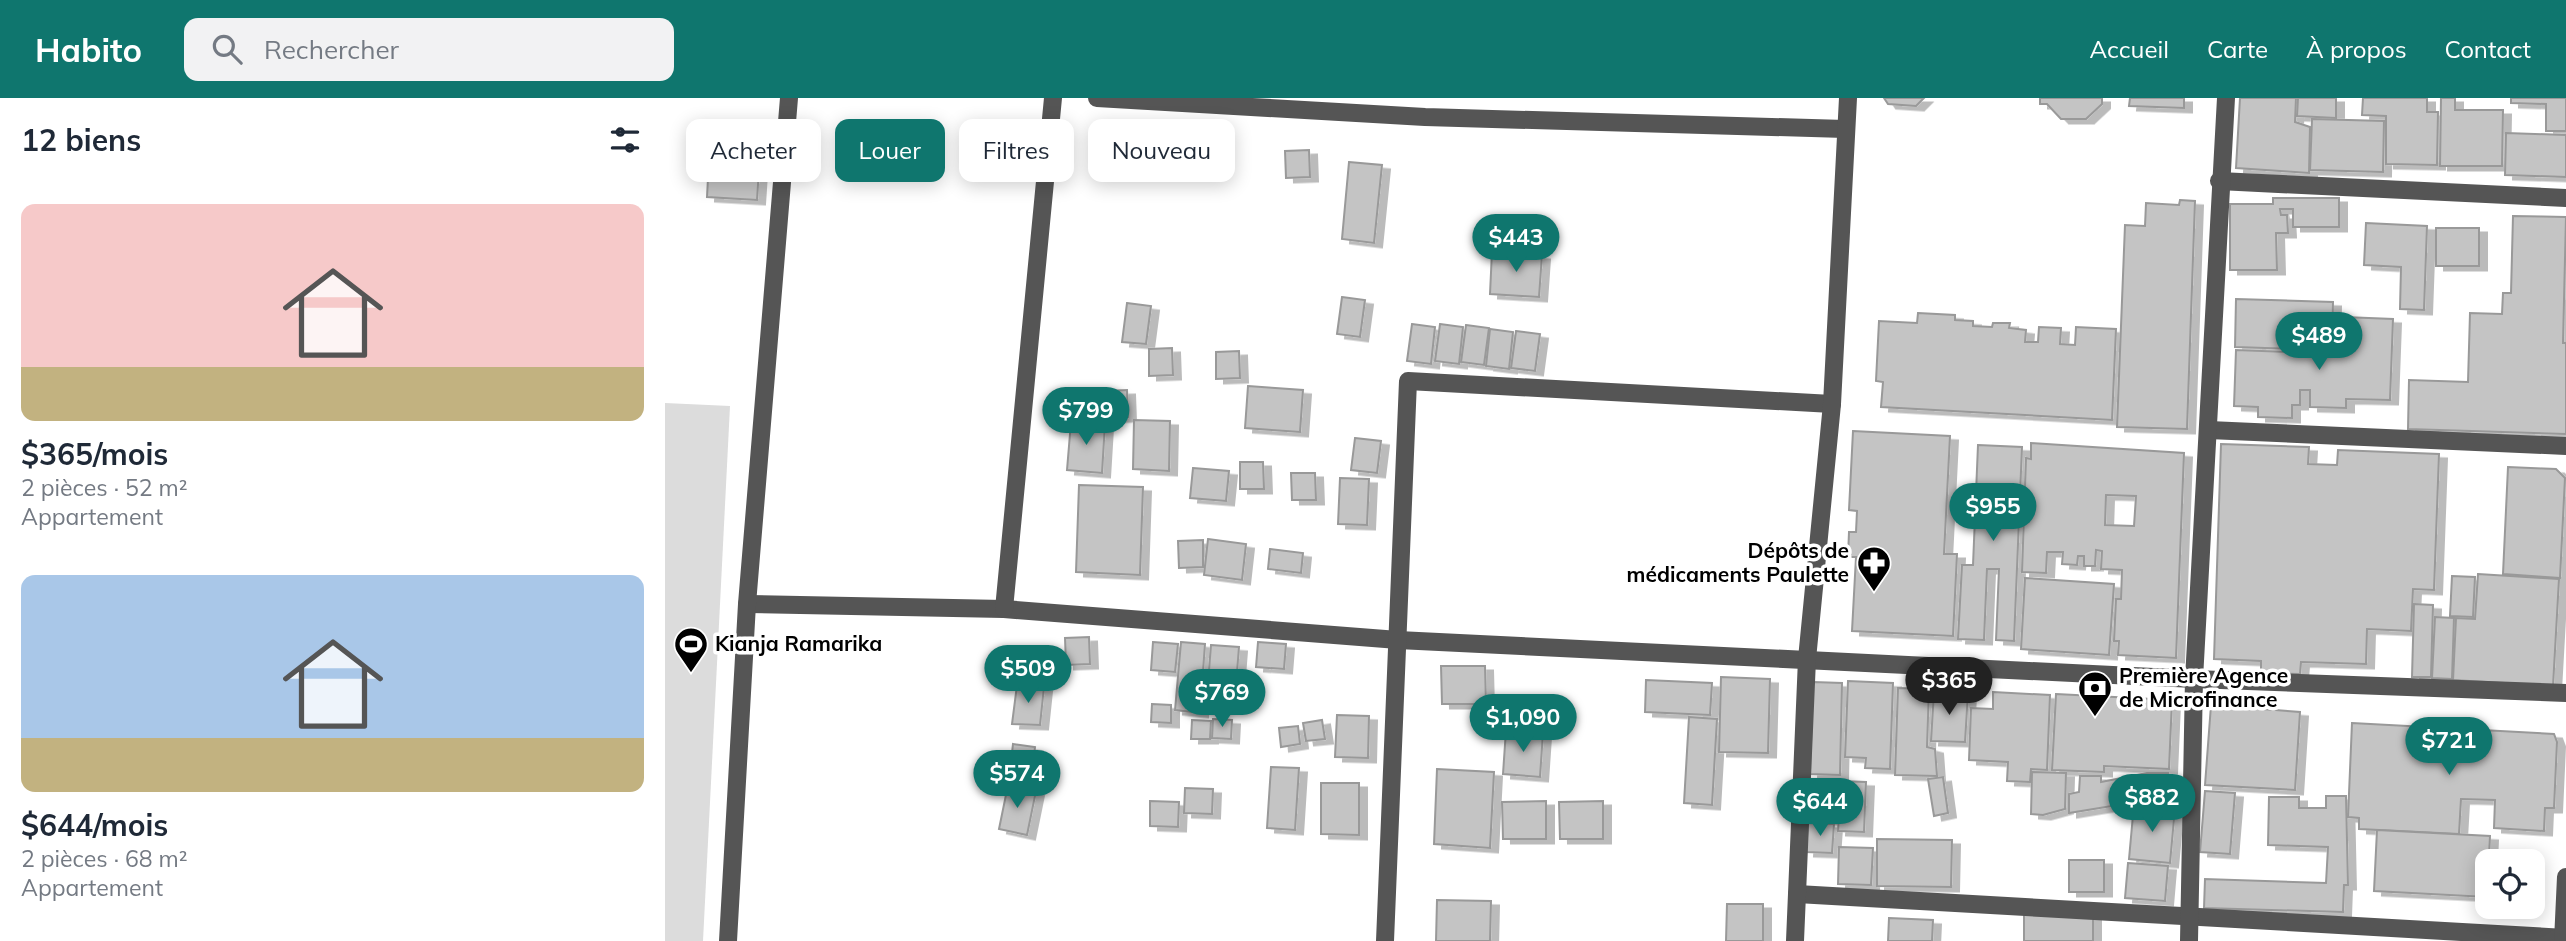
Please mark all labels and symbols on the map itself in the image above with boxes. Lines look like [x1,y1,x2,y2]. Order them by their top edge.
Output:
pin: $443 [1475,214,1557,274]
pin: $489 [2278,313,2360,372]
pin: $799 [1045,388,1127,447]
pin: $955 [1952,484,2034,543]
place label: Dépôts de médicaments Paulette [1627,537,1849,587]
pharmacy icon: Dépôts de médicaments Paulette [1855,544,1893,593]
sports icon: Kianja Ramarika [672,625,710,674]
place label: Kianja Ramarika [715,630,882,656]
pin: $509 [987,646,1069,705]
pin: $365 [1908,658,1990,717]
place label: Première Agence de Microfinance [2119,662,2288,712]
bank icon: Première Agence de Microfinance [2076,669,2114,718]
pin: $769 [1181,670,1263,729]
pin: $1,090 [1466,694,1580,754]
pin: $721 [2408,718,2490,777]
pin: $574 [976,750,1058,810]
pin: $882 [2111,774,2193,834]
pin: $644 [1779,778,1861,838]

